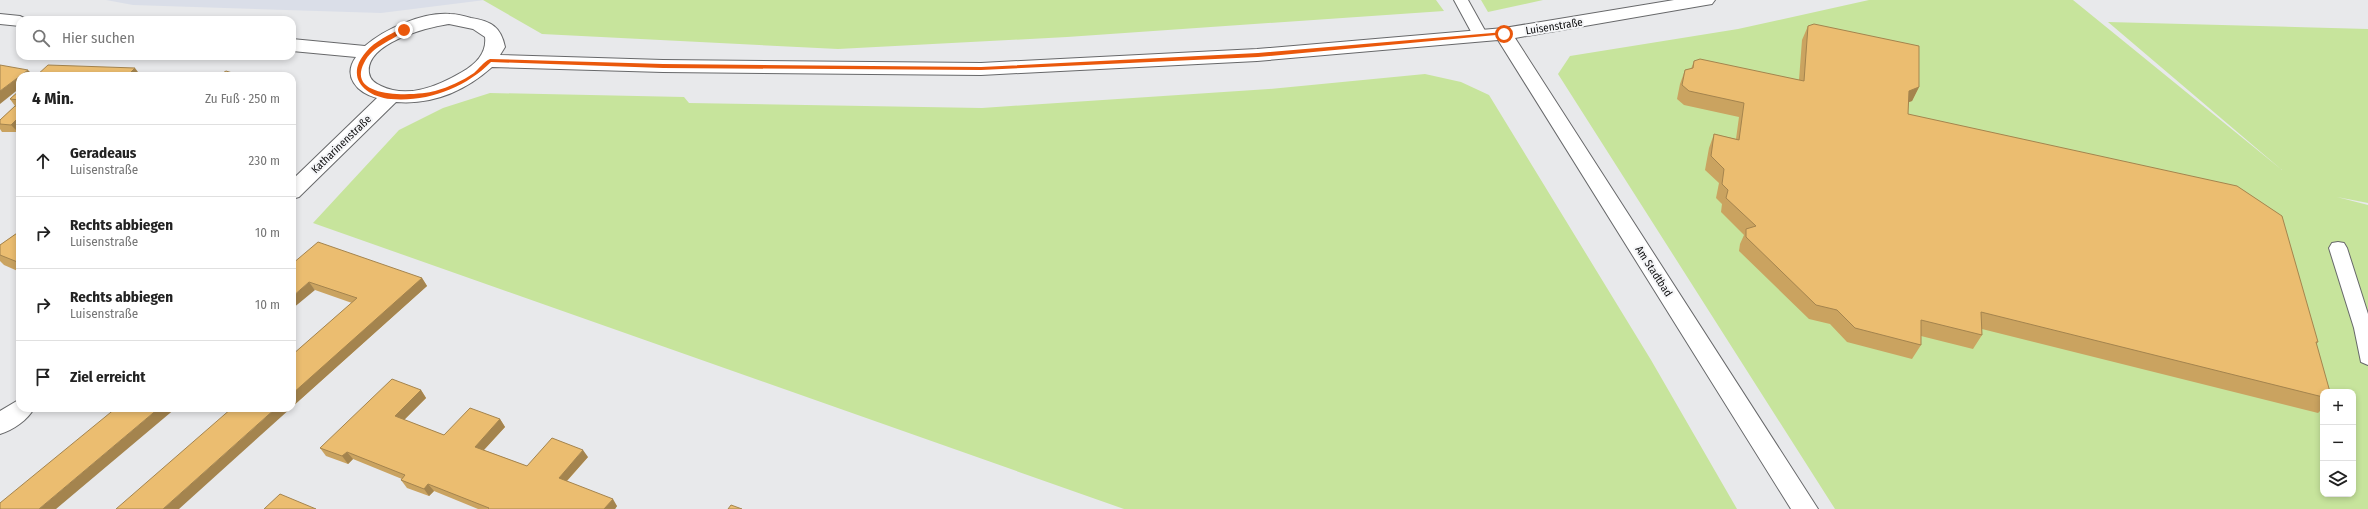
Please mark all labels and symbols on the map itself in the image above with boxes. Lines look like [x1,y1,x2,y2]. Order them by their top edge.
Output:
street label: Luisenstraße [1525,16,1584,37]
route end [395,21,413,39]
route start [1495,25,1513,43]
street label: Katharinenstraße [309,113,374,176]
street label: Am Stadtbad [1632,244,1675,299]

